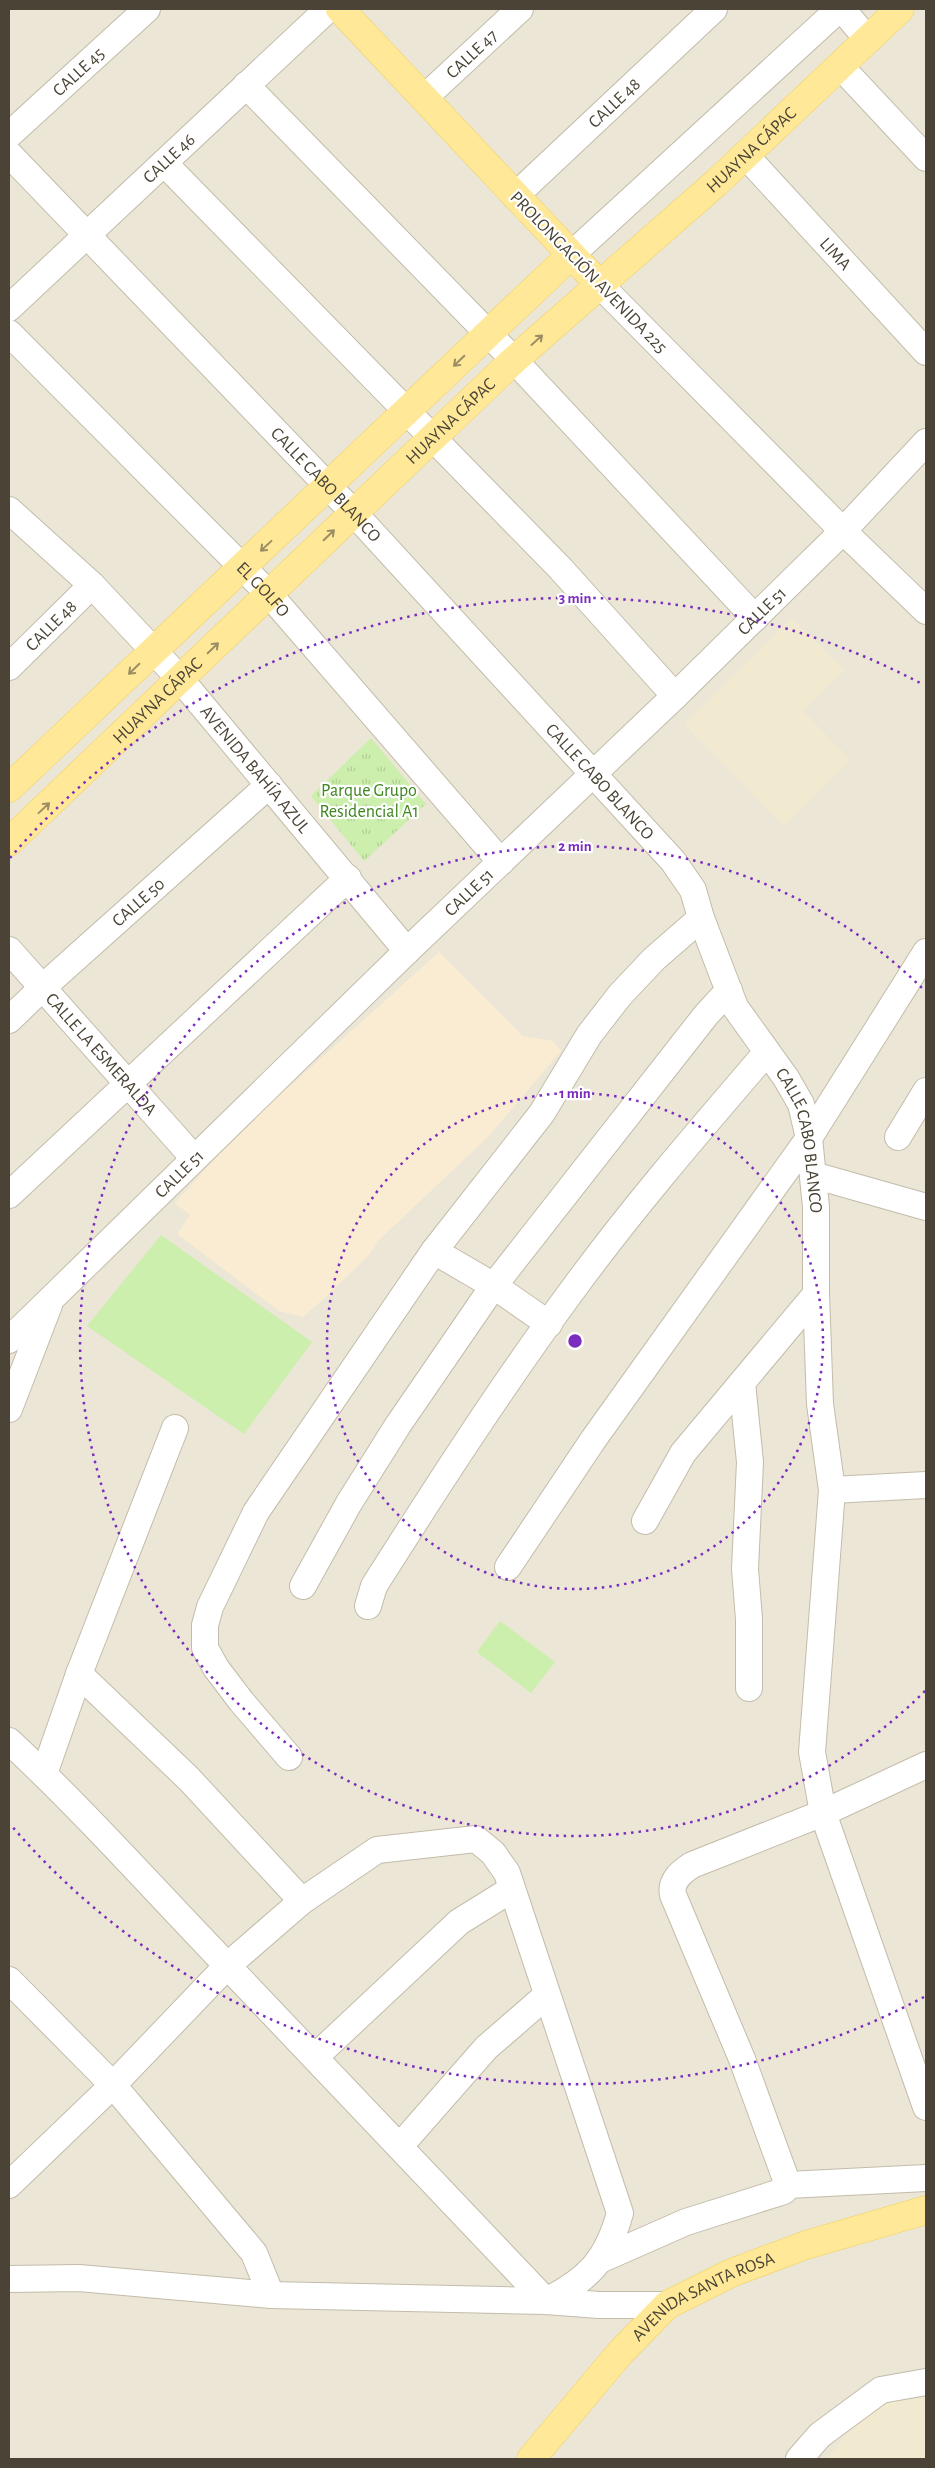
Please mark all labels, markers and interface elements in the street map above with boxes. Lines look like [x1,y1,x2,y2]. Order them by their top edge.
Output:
street label: CALLE 47 [443,27,501,82]
street label: CALLE 45 [50,45,108,100]
street label: CALLE 48 [585,75,644,132]
street label: HUAYNA CÁPAC [704,104,800,197]
street label: CALLE 46 [140,131,199,187]
street label: PROLONGACIÓN AVENIDA 225 [506,186,672,357]
street label: LIMA [816,235,854,274]
one-way arrow [530,334,543,345]
one-way arrow [453,355,466,367]
street label: HUAYNA CÁPAC [403,375,499,468]
street label: CALLE CABO BLANCO [267,424,384,546]
one-way arrow [323,529,336,541]
one-way arrow [259,540,272,552]
street label: EL GOLFO [233,559,292,621]
street label: CALLE 51 [735,584,790,639]
text: 3 min [559,591,591,606]
street label: CALLE 48 [23,597,81,655]
one-way arrow [207,642,219,654]
street label: HUAYNA CÁPAC [110,655,206,748]
one-way arrow [128,663,140,675]
street label: AVENIDA BAHÍA AZUL [196,702,313,837]
street label: CALLE CABO BLANCO [542,720,657,844]
park label: Parque Grupo Residencial A1 [319,782,419,821]
one-way arrow [38,802,51,814]
text: 2 min [558,839,592,854]
street label: CALLE 51 [442,866,498,920]
street label: CALLE 50 [109,875,169,931]
street label: CALLE LA ESMERALDA [42,990,160,1120]
street label: CALLE CABO BLANCO [772,1065,824,1213]
text: 1 min [559,1086,591,1101]
street label: CALLE 51 [152,1147,208,1202]
centre of rings [566,1332,584,1350]
street label: AVENIDA SANTA ROSA [629,2249,778,2345]

